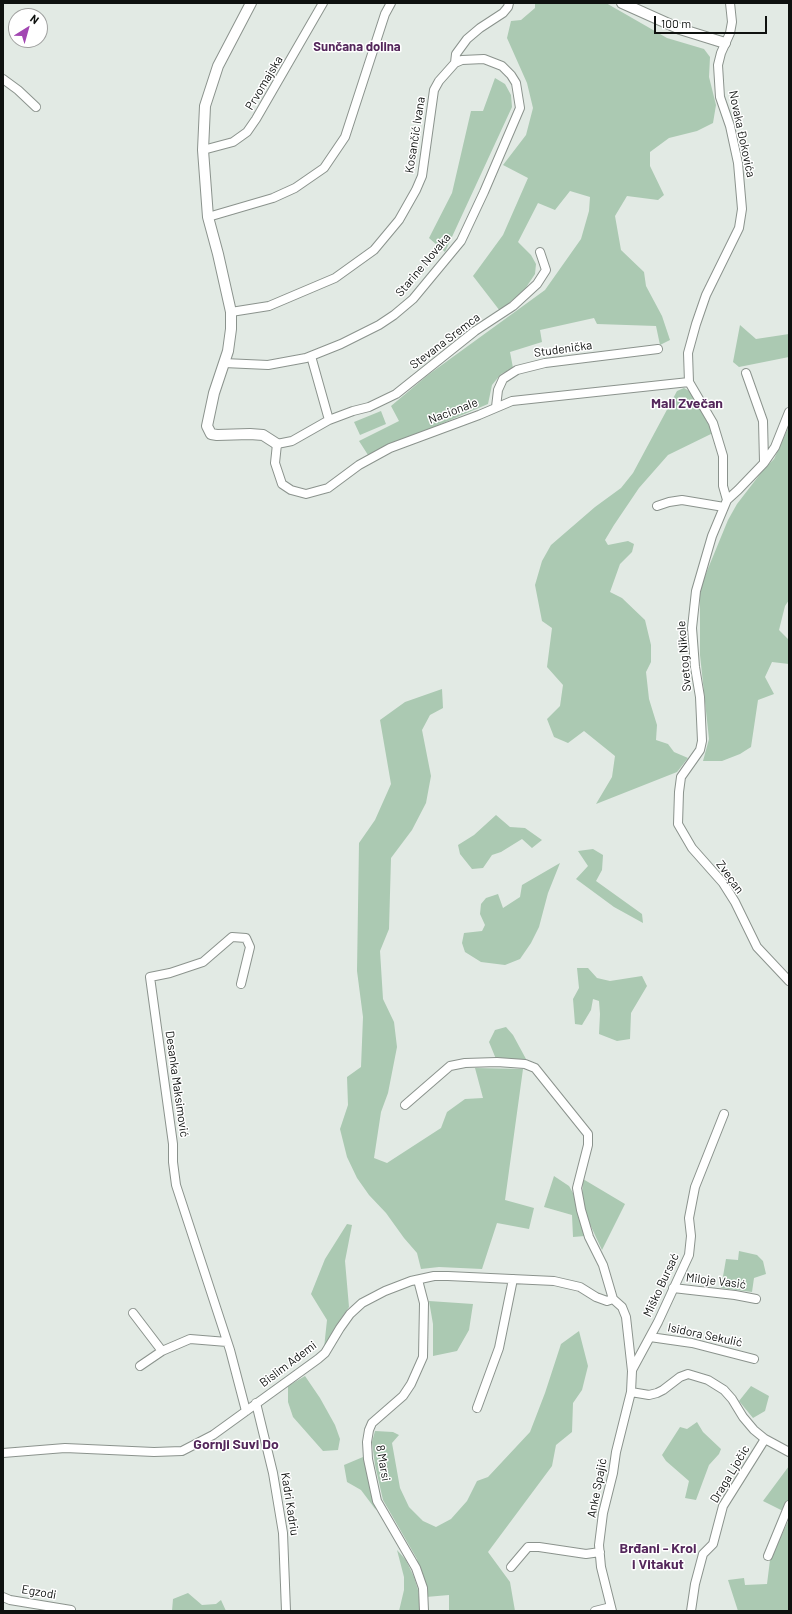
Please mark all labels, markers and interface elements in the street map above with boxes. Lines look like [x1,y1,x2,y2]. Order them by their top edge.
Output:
north arrow [8,8,48,48]
scale bar [656,8,769,34]
text: N [28,11,42,26]
text: 100 m [661,16,691,30]
district label: Sunčana dolina [313,39,401,55]
street label: Prvomajska [242,53,286,113]
street label: Novaka Ðokovića [726,89,758,179]
street label: Kosančić Ivana [402,96,428,174]
street label: Starine Novaka [392,230,454,300]
street label: Stevana Sremca [407,310,483,372]
street label: Studenička [533,338,593,360]
street label: Nacionale [426,395,480,427]
district label: Mali Zvečan [651,395,723,411]
street label: Svetog Nikole [674,620,694,692]
street label: Zveçan [713,858,747,896]
street label: Desanka Maksimović [162,1030,192,1138]
street label: Miško Bursać [640,1251,682,1319]
street label: Miloje Vasić [685,1270,747,1292]
street label: Isidora Sekulić [666,1320,744,1350]
street label: Bislim Ademi [257,1338,319,1390]
district label: Gornji Suvi Do [193,1436,279,1452]
street label: Draga Ljočic [707,1443,753,1505]
street label: 8 Marsi [373,1444,393,1482]
street label: Anke Spajić [584,1457,610,1519]
street label: Kadri Kadriu [278,1471,302,1537]
district label: Brđani - Kroi i Vitakut [619,1540,697,1572]
street label: Egzodi [20,1582,58,1602]

